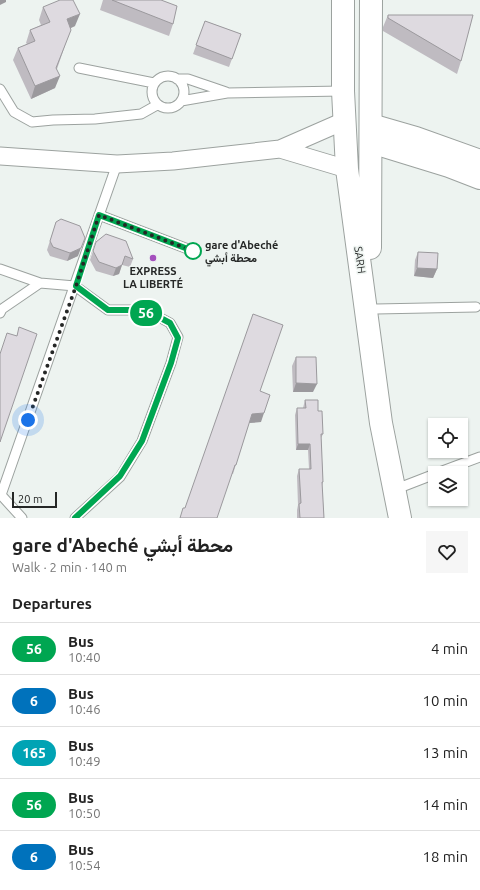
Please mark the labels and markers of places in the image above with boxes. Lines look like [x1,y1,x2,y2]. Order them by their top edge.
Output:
place label: gare d'Abeché محطة أبشي [205,239,278,267]
marker: gare d'Abeché محطة أبشي [184,242,202,260]
marker: EXPRESS LA LIBERTÉ [148,253,158,263]
place label: EXPRESS LA LIBERTÉ [123,265,184,290]

